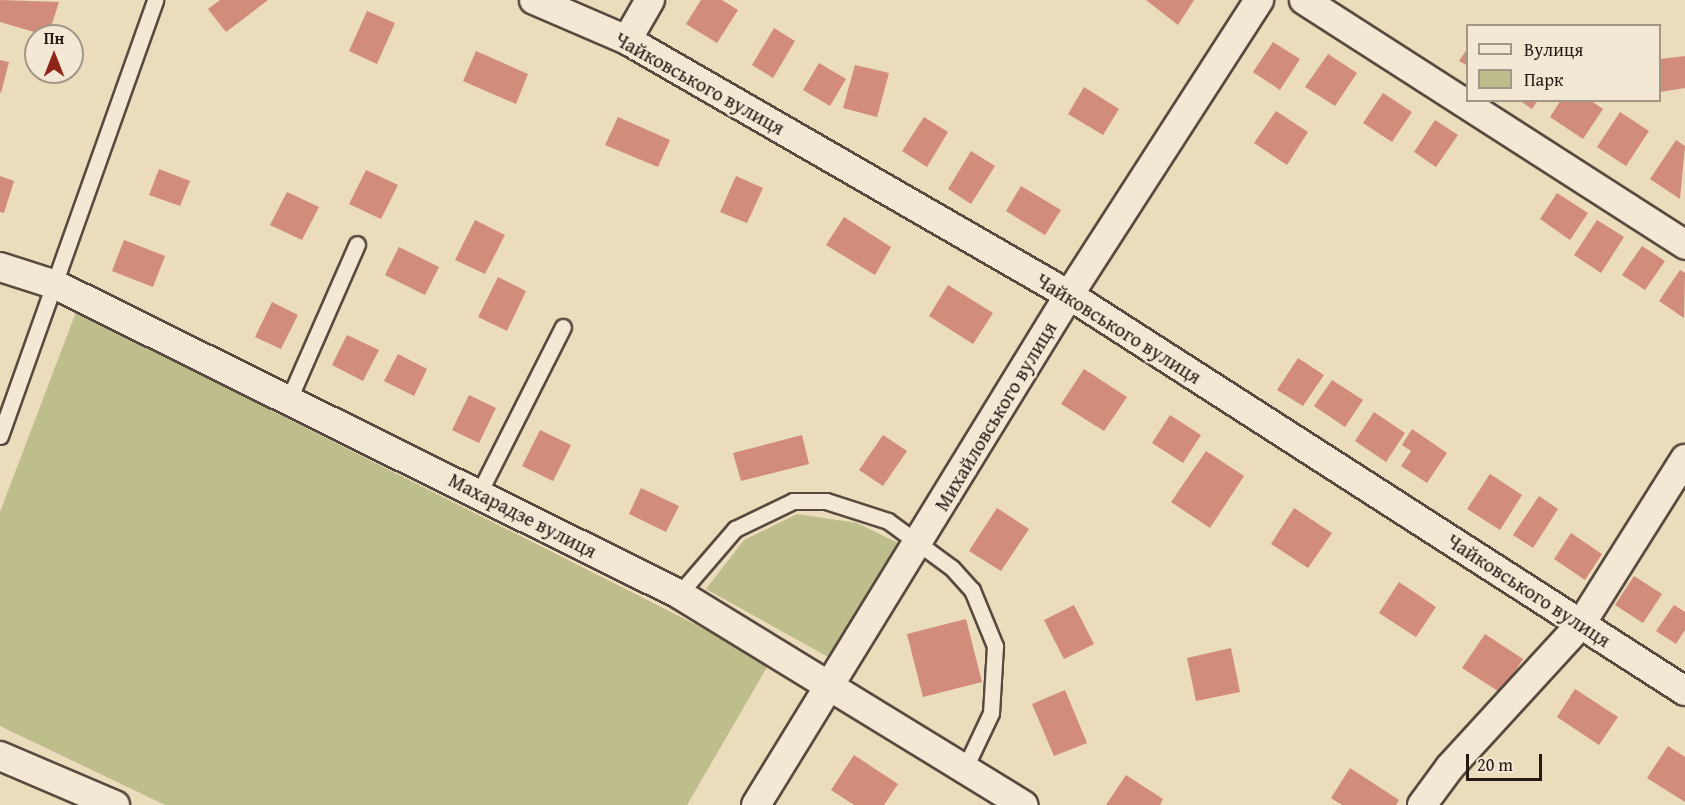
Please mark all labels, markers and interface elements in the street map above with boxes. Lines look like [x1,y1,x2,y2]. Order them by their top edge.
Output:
north arrow [24,24,84,84]
legend [1466,24,1661,102]
text: Пн [44,26,64,50]
street label: Чайковського вулиця [611,26,789,140]
text: Вулиця [1524,36,1583,63]
text: Парк [1524,66,1563,93]
street label: Чайковського вулиця [1032,267,1206,389]
street label: Михайловського вулиця [929,317,1061,515]
street label: Махарадзе вулиця [445,467,601,563]
street label: Чайковського вулиця [1443,528,1615,652]
scale bar [1469,742,1546,780]
text: 20 m [1477,751,1513,778]

